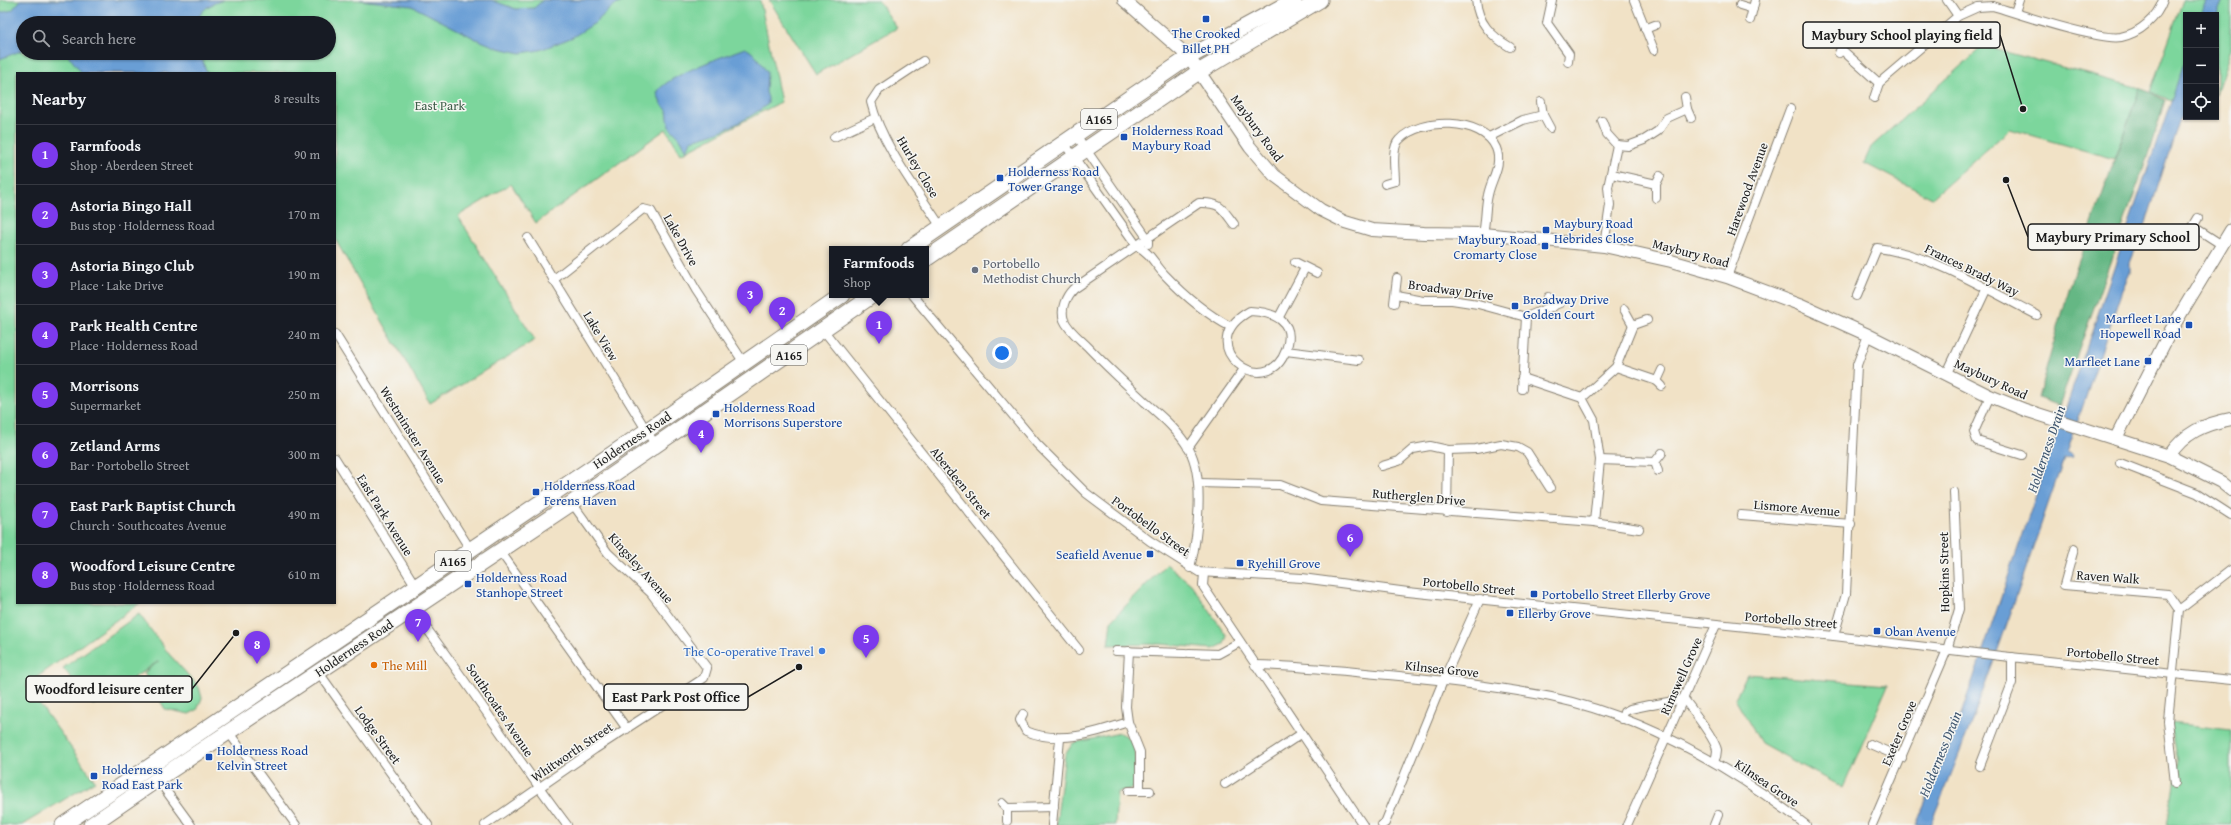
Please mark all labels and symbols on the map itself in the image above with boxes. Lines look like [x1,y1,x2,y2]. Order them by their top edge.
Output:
marker: The Crooked Billet PH [1201,14,1211,24]
callout: Maybury School playing field [1803,22,2000,48]
place label: The Crooked Billet PH [1172,24,1240,58]
text: Maybury School playing field [1811,25,1993,45]
street label: Maybury Road [1226,90,1288,166]
park label: East Park [415,96,466,115]
road number: A165 [1081,109,1117,129]
place label: Holderness Road Maybury Road [1132,121,1223,155]
marker: Holderness Road Maybury Road [1119,132,1129,142]
street label: Hurley Close [892,133,944,201]
street label: Harewood Avenue [1721,140,1773,238]
place label: Holderness Road Tower Grange [1008,162,1099,196]
marker: Holderness Road Tower Grange [995,173,1005,183]
street label: Lake Drive [659,210,703,270]
place label: Maybury Road Hebrides Close [1554,214,1634,248]
callout: Maybury Primary School [2028,224,2199,250]
marker: Maybury Road Hebrides Close [1541,225,1551,235]
text: Maybury Primary School [2036,227,2191,247]
place label: Maybury Road Cromarty Close [1453,230,1537,264]
street label: Maybury Road [1650,234,1732,272]
street label: Frances Brady Way [1922,239,2023,301]
marker: Maybury Road Cromarty Close [1540,241,1550,251]
place label: Portobello Methodist Church [983,254,1082,288]
marker: Portobello Methodist Church [970,265,980,275]
street label: Broadway Drive [1407,275,1495,305]
pin: 3 [737,281,763,314]
place label: Broadway Drive Golden Court [1523,290,1609,324]
pin: 2 [769,297,795,330]
marker: Broadway Drive Golden Court [1510,301,1520,311]
street label: Lake View [579,307,624,365]
place label: Marfleet Lane Hopewell Road [2100,309,2181,343]
pin: 1 [866,311,892,344]
marker: Marfleet Lane Hopewell Road [2184,320,2194,330]
your location [992,343,1012,363]
road number: A165 [771,345,807,365]
place label: Marfleet Lane [2064,352,2140,371]
street label: Maybury Road [1951,354,2031,404]
marker: Marfleet Lane [2143,356,2153,366]
street label: Westminster Avenue [375,382,451,488]
place label: Holderness Road Morrisons Superstore [724,398,842,432]
water label: Holderness Drain [2021,403,2070,496]
street label: Holderness Road [589,407,675,473]
marker: Holderness Road Morrisons Superstore [711,409,721,419]
pin: 4 [688,420,714,453]
street label: Aberdeen Street [926,443,996,524]
street label: East Park Avenue [352,470,418,560]
place label: Holderness Road Ferens Haven [544,476,635,510]
street label: Rutherglen Drive [1372,483,1466,511]
marker: Holderness Road Ferens Haven [531,487,541,497]
street label: Portobello Street [1108,491,1194,561]
street label: Lismore Avenue [1753,495,1841,521]
pin: 6 [1337,524,1363,557]
street label: Kingsley Avenue [604,528,678,608]
street label: Hopkins Street [1934,531,1954,613]
place label: Seafield Avenue [1056,545,1142,564]
marker: Seafield Avenue [1145,549,1155,559]
road number: A165 [435,551,471,571]
place label: Ryehill Grove [1248,554,1320,573]
marker: Ryehill Grove [1235,558,1245,568]
street label: Raven Walk [2076,565,2140,589]
place label: Holderness Road Stanhope Street [476,568,567,602]
street label: Portobello Street [1422,572,1517,600]
marker: Holderness Road Stanhope Street [463,579,473,589]
place label: Portobello Street Ellerby Grove [1542,585,1710,604]
marker: Portobello Street Ellerby Grove [1529,589,1539,599]
place label: Ellerby Grove [1518,604,1591,623]
street label: Portobello Street [1744,606,1838,634]
marker: Ellerby Grove [1505,608,1515,618]
pin: 7 [405,609,431,642]
street label: Holderness Road [311,615,397,681]
place label: Oban Avenue [1885,622,1956,641]
pin: 5 [853,625,879,658]
marker: Oban Avenue [1872,626,1882,636]
pin: 8 [244,631,270,664]
street label: Rimswell Grove [1655,634,1707,718]
place label: The Co-operative Travel [683,642,814,661]
street label: Portobello Street [2066,642,2161,670]
marker: The Co-operative Travel [817,646,827,656]
place label: The Mill [382,656,428,675]
street label: Kilnsea Grove [1404,656,1480,682]
street label: Southcoates Avenue [462,659,538,761]
marker: The Mill [369,660,379,670]
callout: Woodford leisure center [26,676,192,702]
text: Woodford leisure center [34,679,185,699]
callout: East Park Post Office [604,684,748,710]
text: East Park Post Office [612,687,740,707]
street label: Exeter Grove [1877,697,1921,769]
street label: Lodge Street [350,702,406,769]
water label: Holderness Drain [1913,708,1966,801]
street label: Whitworth Street [527,717,617,787]
place label: Holderness Road Kelvin Street [217,741,308,775]
marker: Holderness Road Kelvin Street [204,752,214,762]
street label: Kilnsea Grove [1731,754,1803,812]
place label: Holderness Road East Park [102,760,183,794]
marker: Holderness Road East Park [89,771,99,781]

